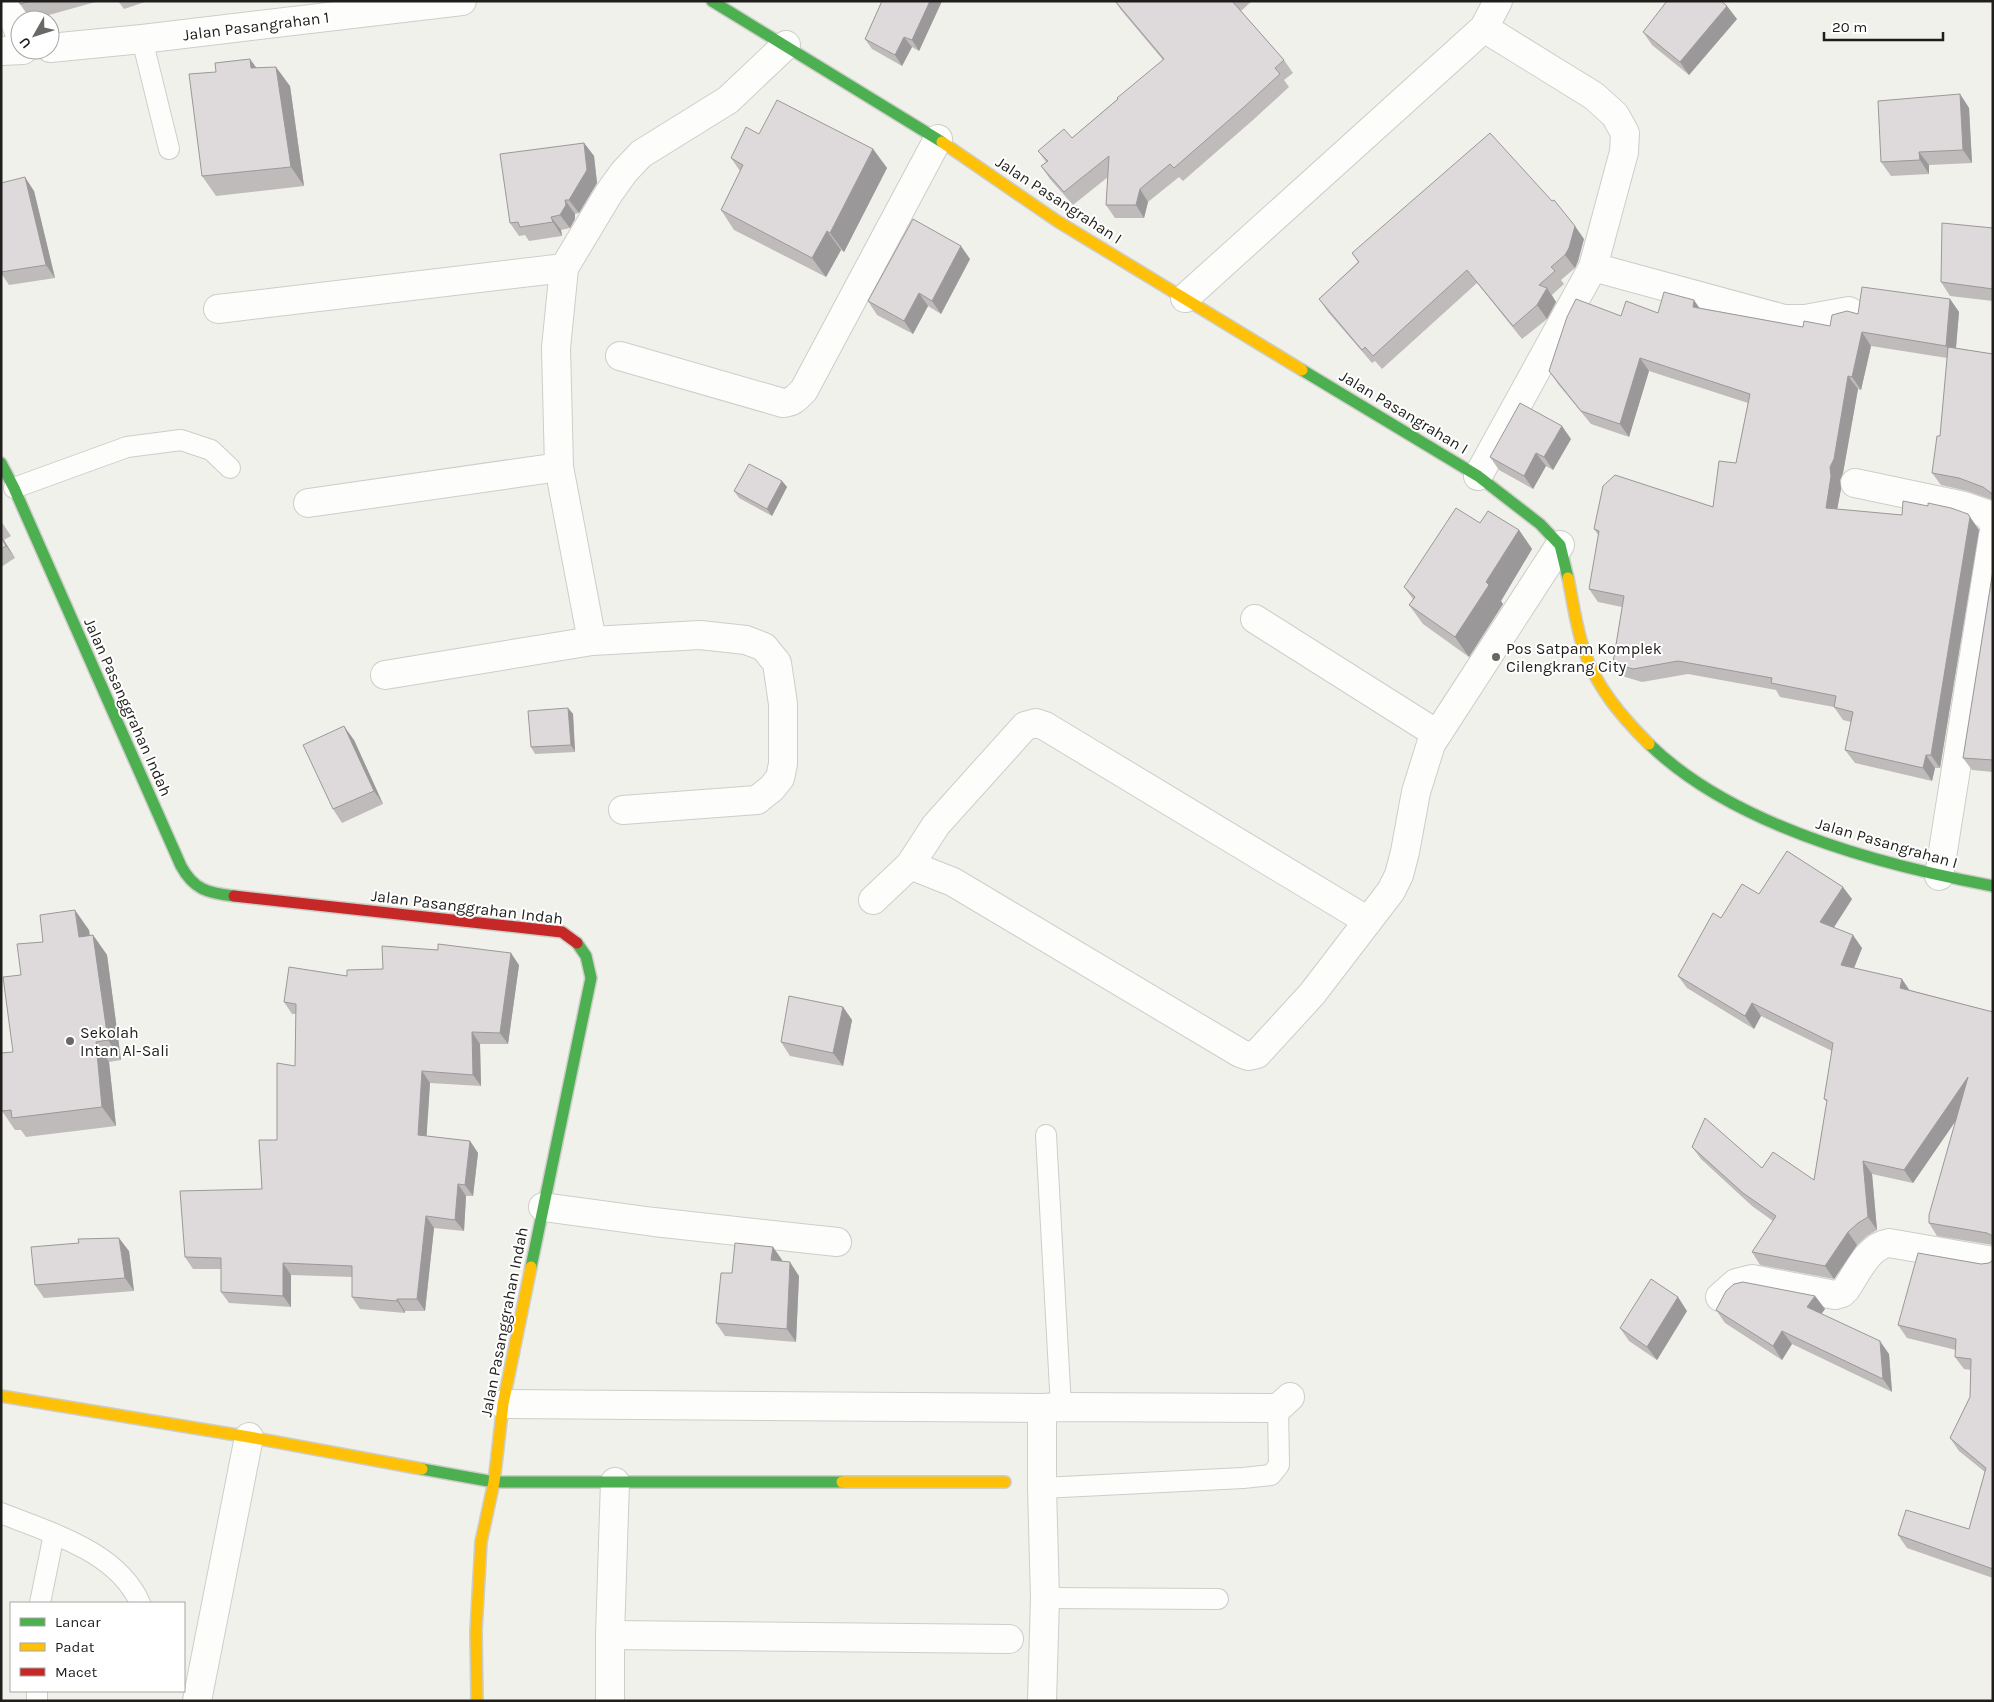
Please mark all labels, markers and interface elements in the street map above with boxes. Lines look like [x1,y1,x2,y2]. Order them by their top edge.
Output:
street label: Jalan Pasangrahan 1 [182,8,330,44]
north arrow [10,10,60,60]
scale bar [1824,10,1943,42]
text: 20 m [1832,18,1867,36]
text: U [16,34,35,52]
street label: Jalan Pasangrahan I [992,152,1126,248]
street label: Jalan Pasangrahan I [1336,366,1472,458]
street label: Jalan Pasanggrahan Indah [80,615,176,799]
place label: Pos Satpam Komplek Cilengkrang City [1506,639,1662,676]
marker: Pos Satpam Komplek Cilengkrang City [1490,651,1502,663]
street label: Jalan Pasangrahan I [1814,814,1960,872]
street label: Jalan Pasanggrahan Indah [370,886,564,928]
place label: Sekolah Intan Al-Sali [80,1023,169,1060]
marker: Sekolah Intan Al-Sali [64,1035,76,1047]
street label: Jalan Pasanggrahan Indah [476,1225,532,1419]
legend [10,1602,185,1692]
text: Lancar [55,1613,101,1631]
text: Padat [55,1638,95,1656]
text: Macet [55,1663,97,1681]

